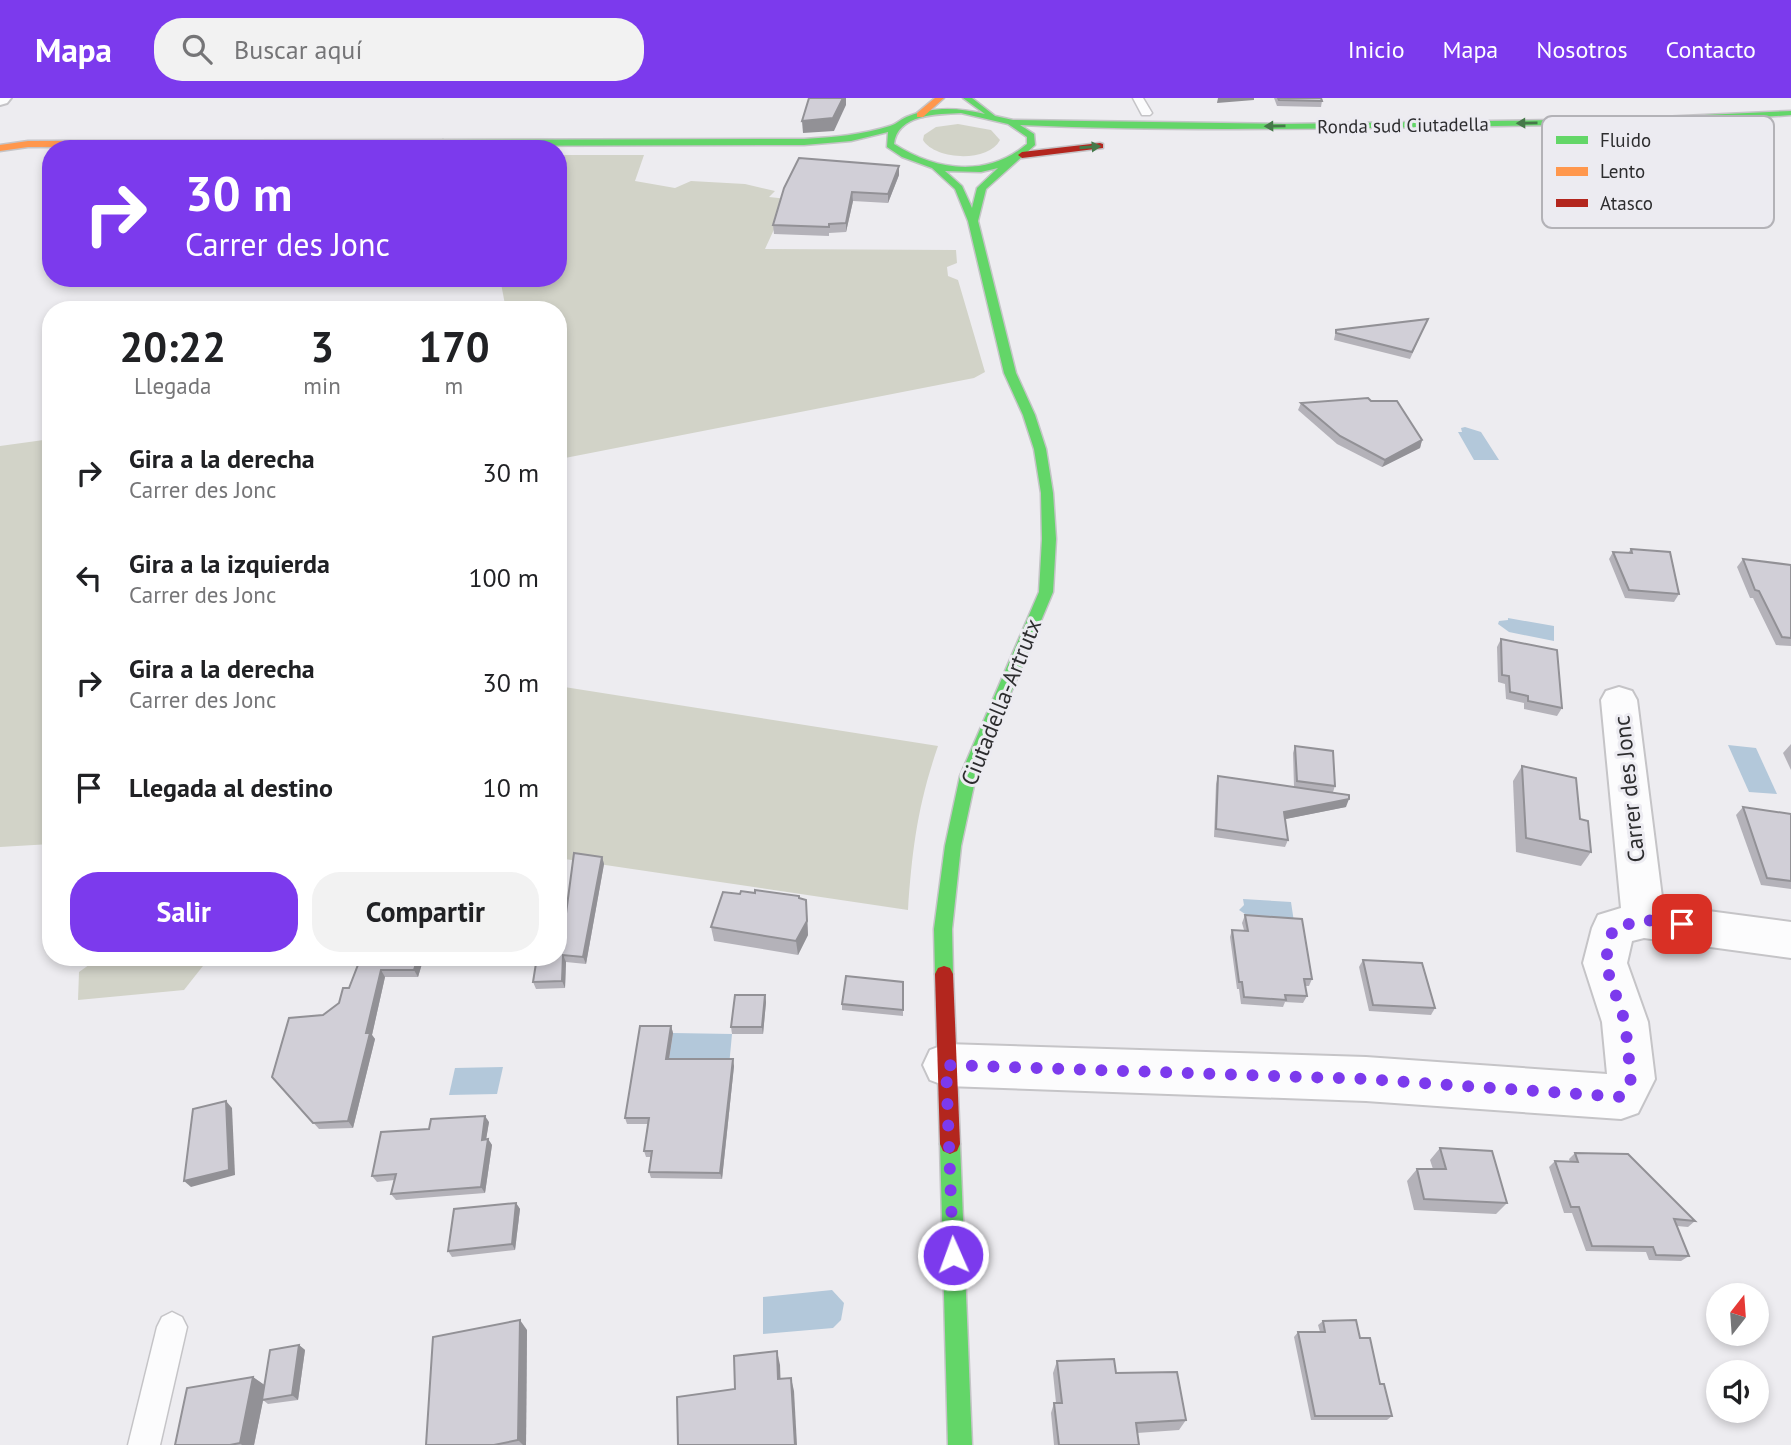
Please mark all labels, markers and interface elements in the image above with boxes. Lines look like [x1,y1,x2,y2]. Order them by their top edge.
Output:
search box [154,18,644,81]
text: Mapa [35,28,112,71]
icon: search [178,30,216,68]
text: Buscar aquí [234,33,362,66]
text: Inicio [1348,34,1405,65]
text: Mapa [1443,34,1498,65]
text: Nosotros [1536,34,1628,65]
text: Contacto [1666,34,1756,65]
street label: Ronda sud Ciutadella [1317,112,1489,138]
legend [1542,116,1774,228]
one-way arrow [1516,117,1538,129]
one-way arrow [1264,120,1286,132]
text: Fluido [1600,128,1651,152]
one-way arrow [1079,141,1101,152]
text: Lento [1600,159,1645,183]
text: 30 m [185,161,292,225]
icon: right [70,168,161,259]
text: Atasco [1600,191,1653,215]
text: Carrer des Jonc [185,223,390,265]
text: 20:22 [119,319,226,374]
text: 3 [310,319,334,374]
text: 170 [418,319,490,374]
text: Llegada [134,371,211,400]
text: min [303,371,341,400]
text: m [445,371,463,400]
text: Gira a la derecha [129,442,315,475]
icon: right [70,454,108,492]
text: 30 m [483,456,539,489]
text: Carrer des Jonc [129,475,276,504]
text: Gira a la izquierda [129,547,330,580]
icon: left [70,559,108,597]
text: 100 m [468,561,539,594]
text: Carrer des Jonc [129,580,276,609]
street label: Ciutadella-Artrutx [954,614,1047,789]
text: Gira a la derecha [129,652,315,685]
icon: right [70,664,108,702]
text: 30 m [483,666,539,699]
text: Carrer des Jonc [129,685,276,714]
street label: Carrer des Jonc [1606,714,1651,864]
icon: arrive [70,769,108,807]
text: Llegada al destino [129,771,333,804]
text: 10 m [483,771,539,804]
button: Salir [70,872,298,952]
button: Compartir [312,872,539,952]
pin [1652,894,1712,954]
icon: arrive [1663,905,1701,943]
position arrow [916,1218,990,1292]
north arrow [1706,1283,1769,1346]
map controls [1706,1283,1769,1423]
button: sound [1706,1360,1769,1423]

